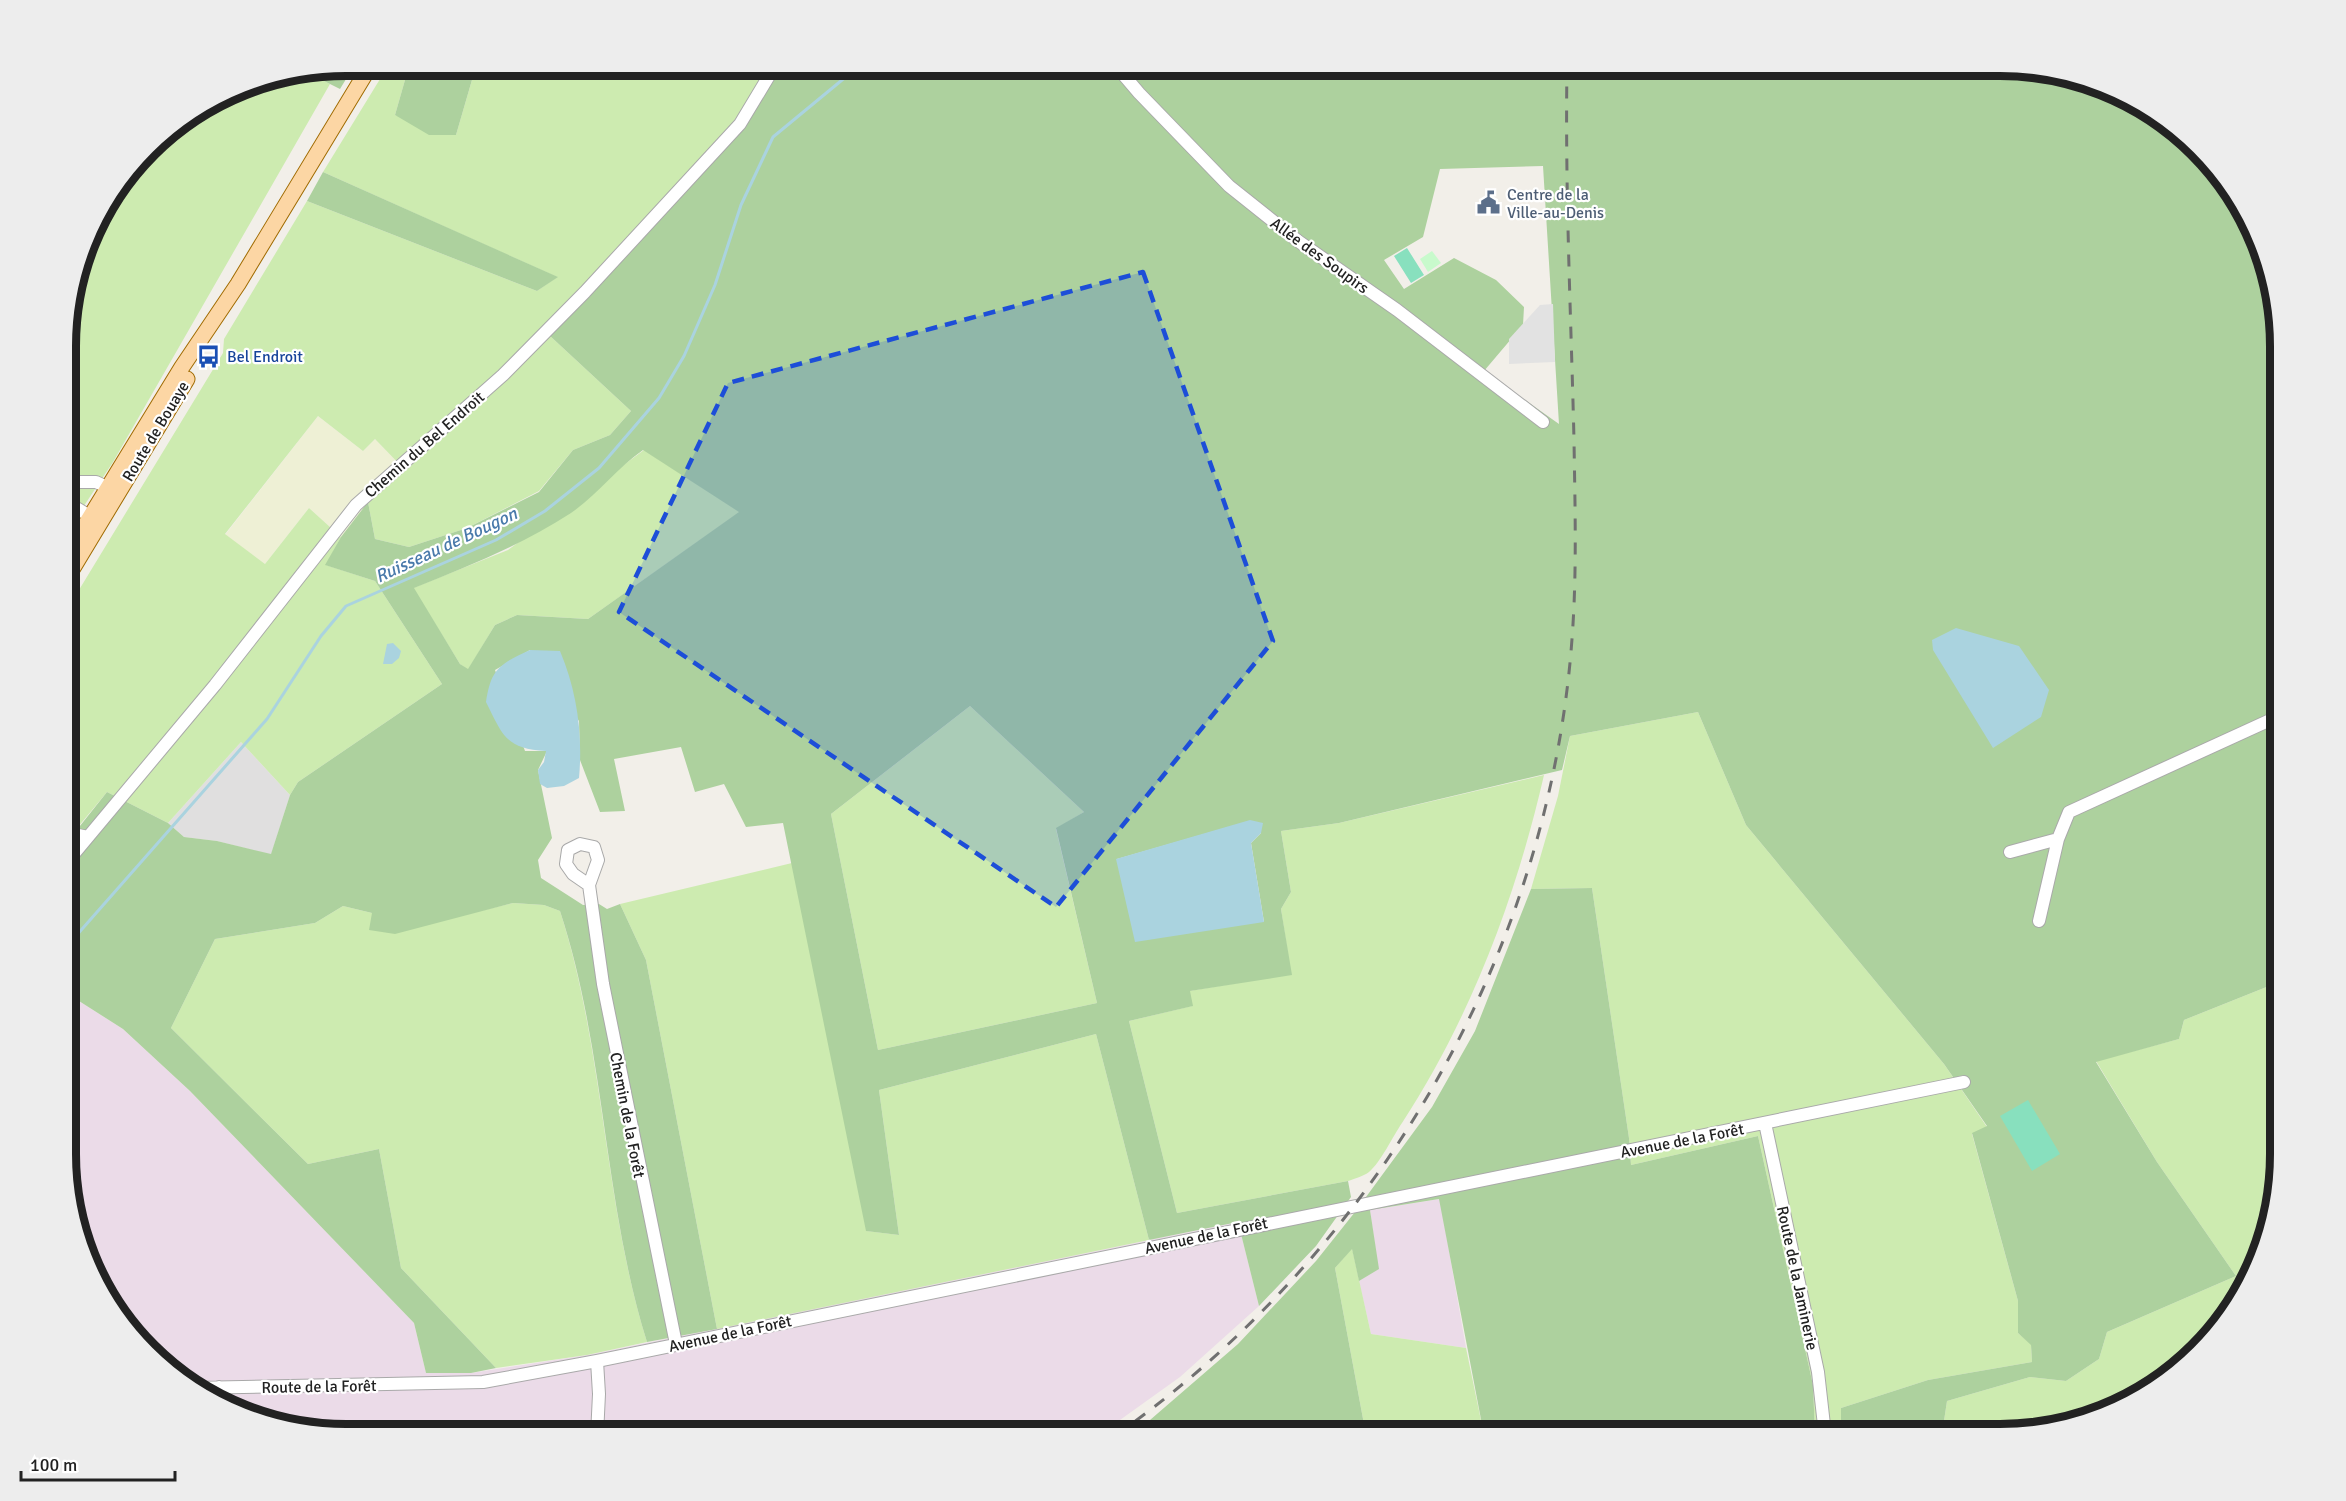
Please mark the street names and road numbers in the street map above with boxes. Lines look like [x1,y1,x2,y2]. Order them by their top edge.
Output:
street label: Allée des Soupirs [1266,213,1373,298]
street label: Route de Bouaye [118,378,194,485]
street label: Chemin du Bel Endroit [361,387,489,502]
street label: Chemin de la Forêt [605,1051,649,1180]
street label: Avenue de la Forêt [1619,1119,1746,1163]
street label: Route de la Jaminerie [1772,1204,1822,1352]
street label: Avenue de la Forêt [1143,1213,1270,1259]
street label: Avenue de la Forêt [667,1311,794,1357]
street label: Route de la Forêt [261,1376,377,1398]

